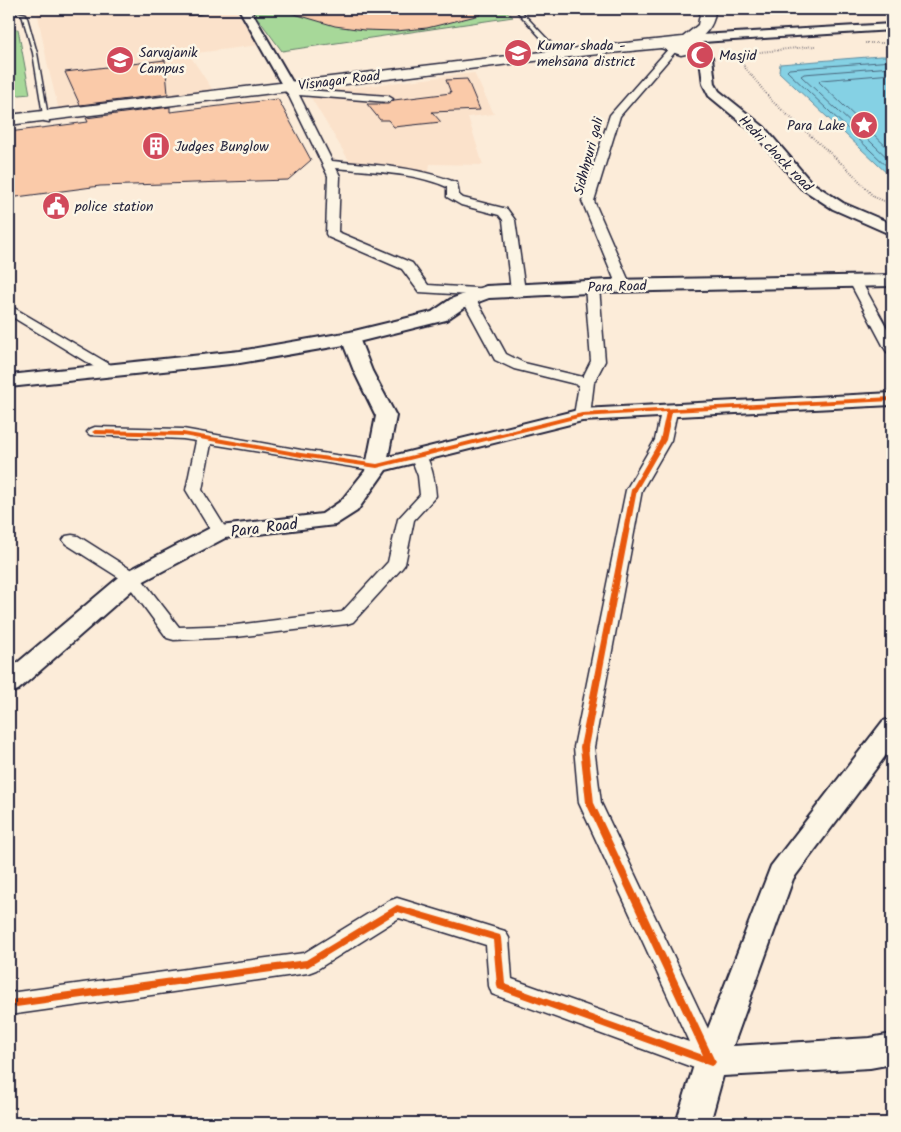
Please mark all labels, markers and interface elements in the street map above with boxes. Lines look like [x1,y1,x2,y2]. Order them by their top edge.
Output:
place label: Kumar shada - mehsana district [537,35,636,73]
school or university icon: Kumar shada - mehsana district [503,38,533,68]
mosque icon: Masjid [685,40,715,70]
place label: Sarvajanik Campus [139,42,198,80]
school or university icon: Sarvajanik Campus [105,45,135,75]
place label: Masjid [719,45,757,67]
street label: Visnagar Road [297,65,382,97]
street label: Hedri chock road [733,110,818,198]
place icon: Para Lake [849,110,879,140]
street label: Sidhhpuri gali [568,114,610,198]
place label: Para Lake [787,115,846,137]
building icon: Judges Bunglow [141,131,171,161]
place label: Judges Bunglow [175,136,269,158]
public building icon: police station [41,191,71,221]
place label: police station [74,196,153,218]
street label: Para Road [587,275,648,299]
street label: Para Road [229,512,300,545]

